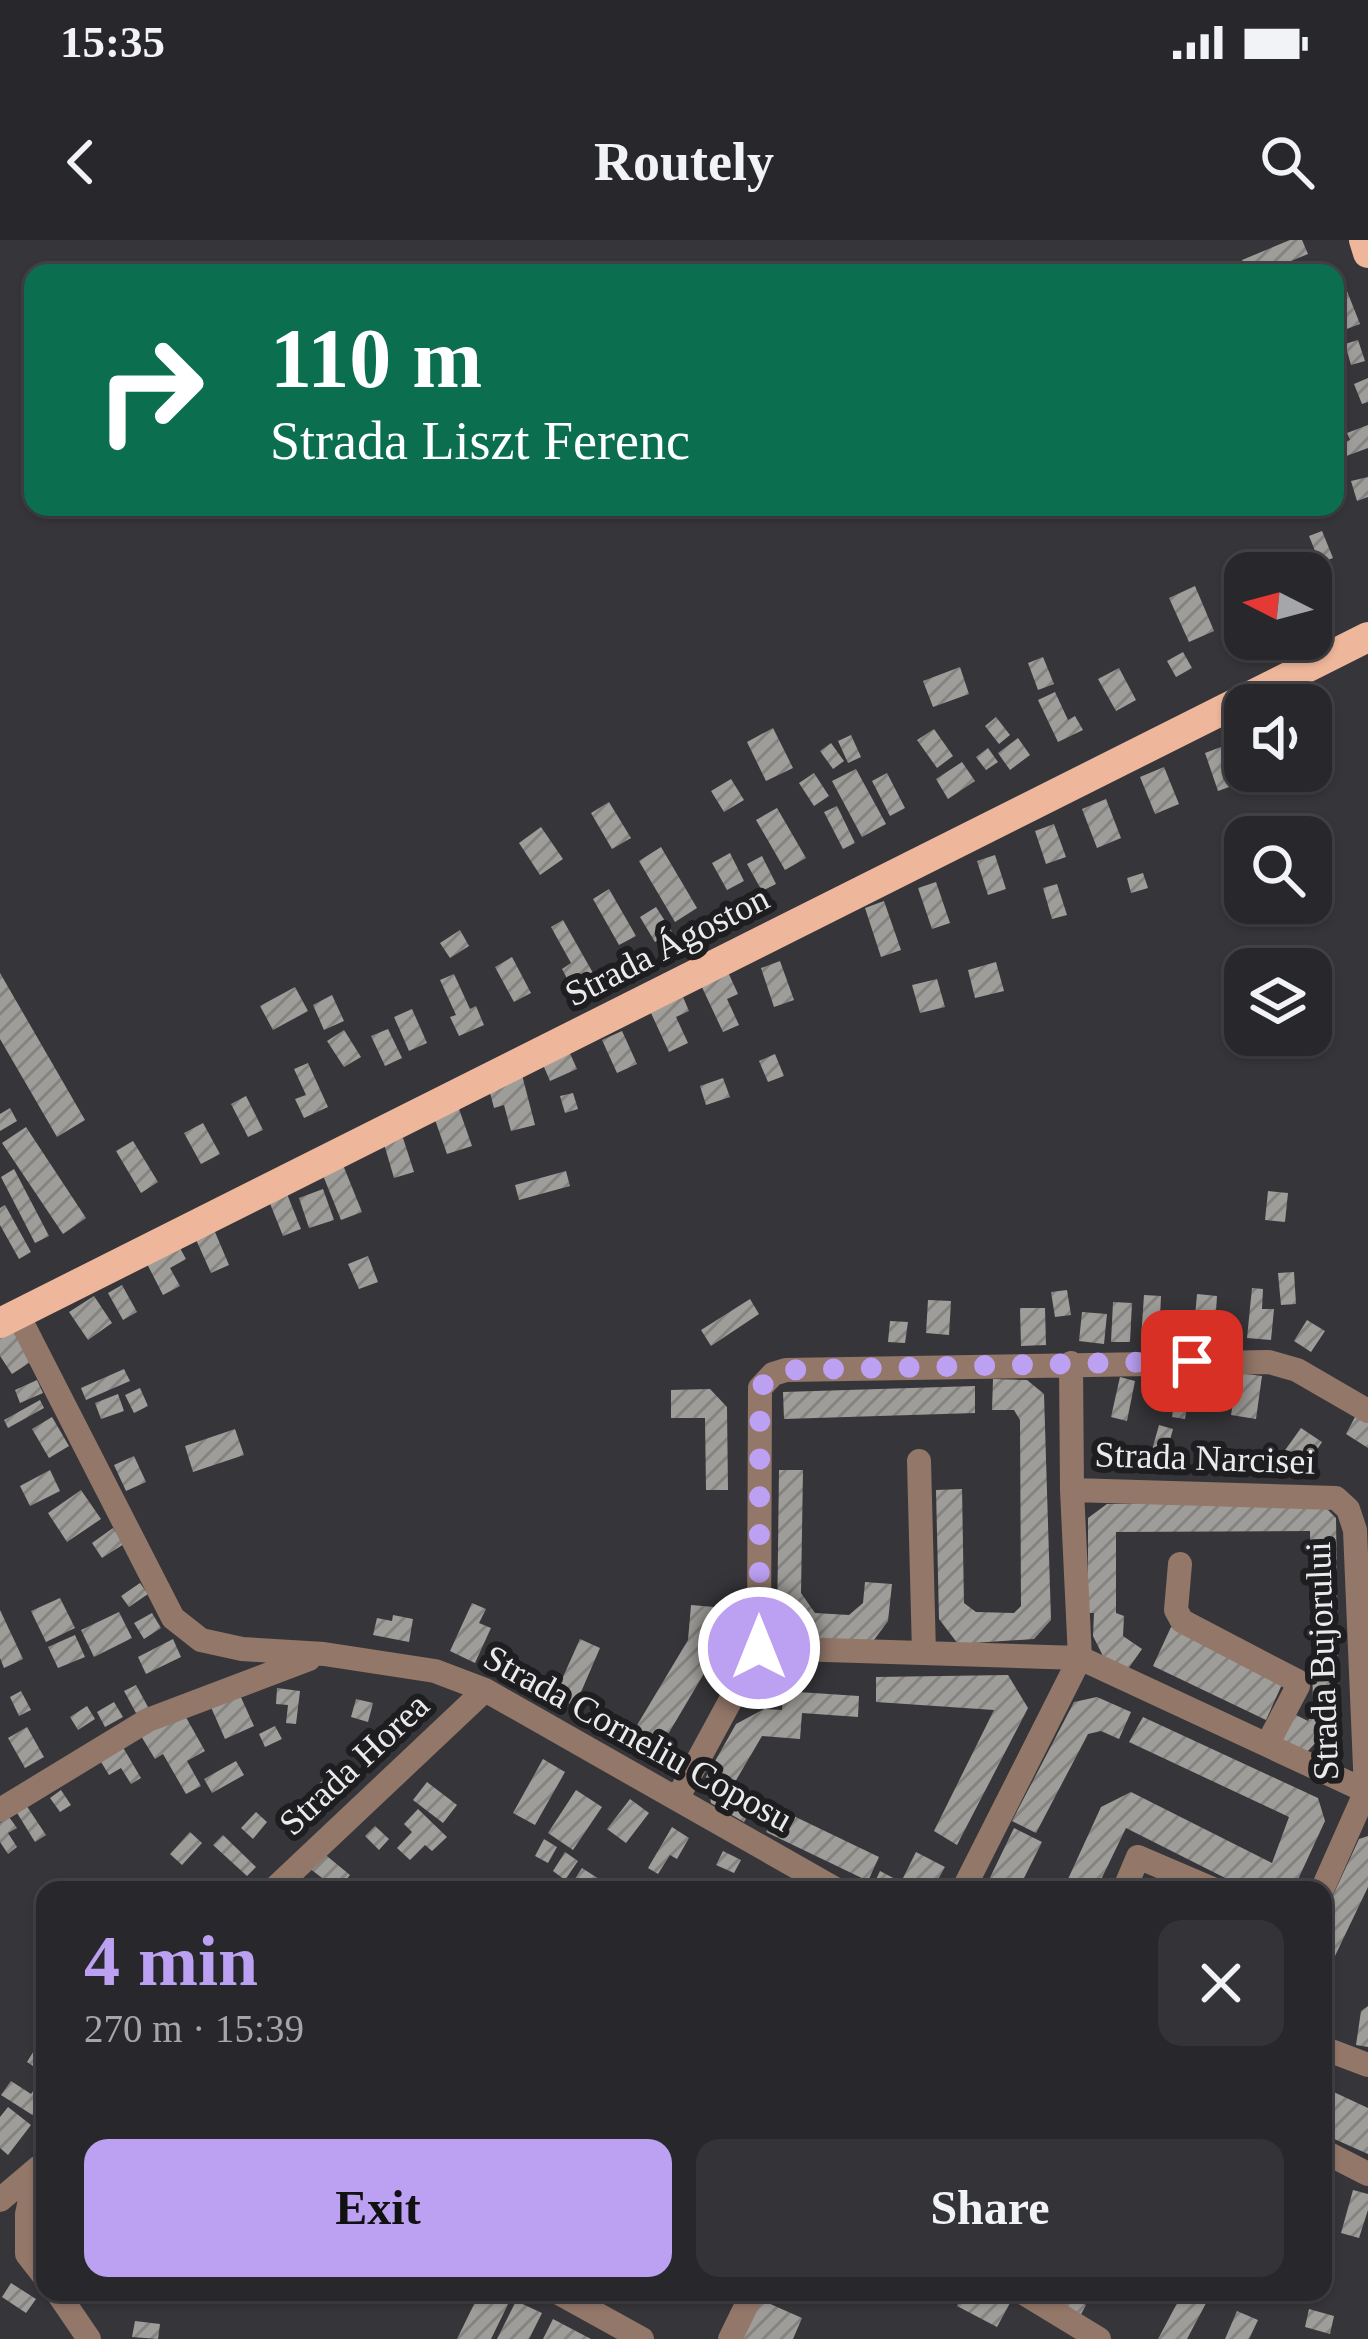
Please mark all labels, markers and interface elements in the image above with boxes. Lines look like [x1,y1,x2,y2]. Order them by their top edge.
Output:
text: 15:35 [60,17,165,67]
icon: back [48,129,114,195]
icon: search [1254,129,1320,195]
text: Routely [594,132,774,192]
icon: right [72,312,228,468]
text: 110 m [270,312,482,405]
text: Strada Liszt Ferenc [270,411,690,471]
north arrow [1224,552,1332,660]
map controls [1224,552,1332,1056]
button: sound [1224,684,1332,792]
button: search [1224,816,1332,924]
street label: Strada Ágoston [559,878,775,1014]
button: layers [1224,948,1332,1056]
pin [1141,1310,1243,1412]
icon: arrive [1159,1328,1225,1394]
street label: Strada Narcisei [1094,1434,1316,1482]
street label: Strada Bujorului [1298,1541,1346,1781]
position arrow [696,1585,822,1711]
street label: Strada Corneliu Coposu [477,1637,799,1839]
street label: Strada Horea [271,1685,437,1843]
button: close [1158,1920,1284,2046]
text: 4 min [84,1921,258,2001]
text: 270 m · 15:39 [84,2007,304,2050]
button: Exit [84,2139,672,2277]
button: Share [696,2139,1284,2277]

